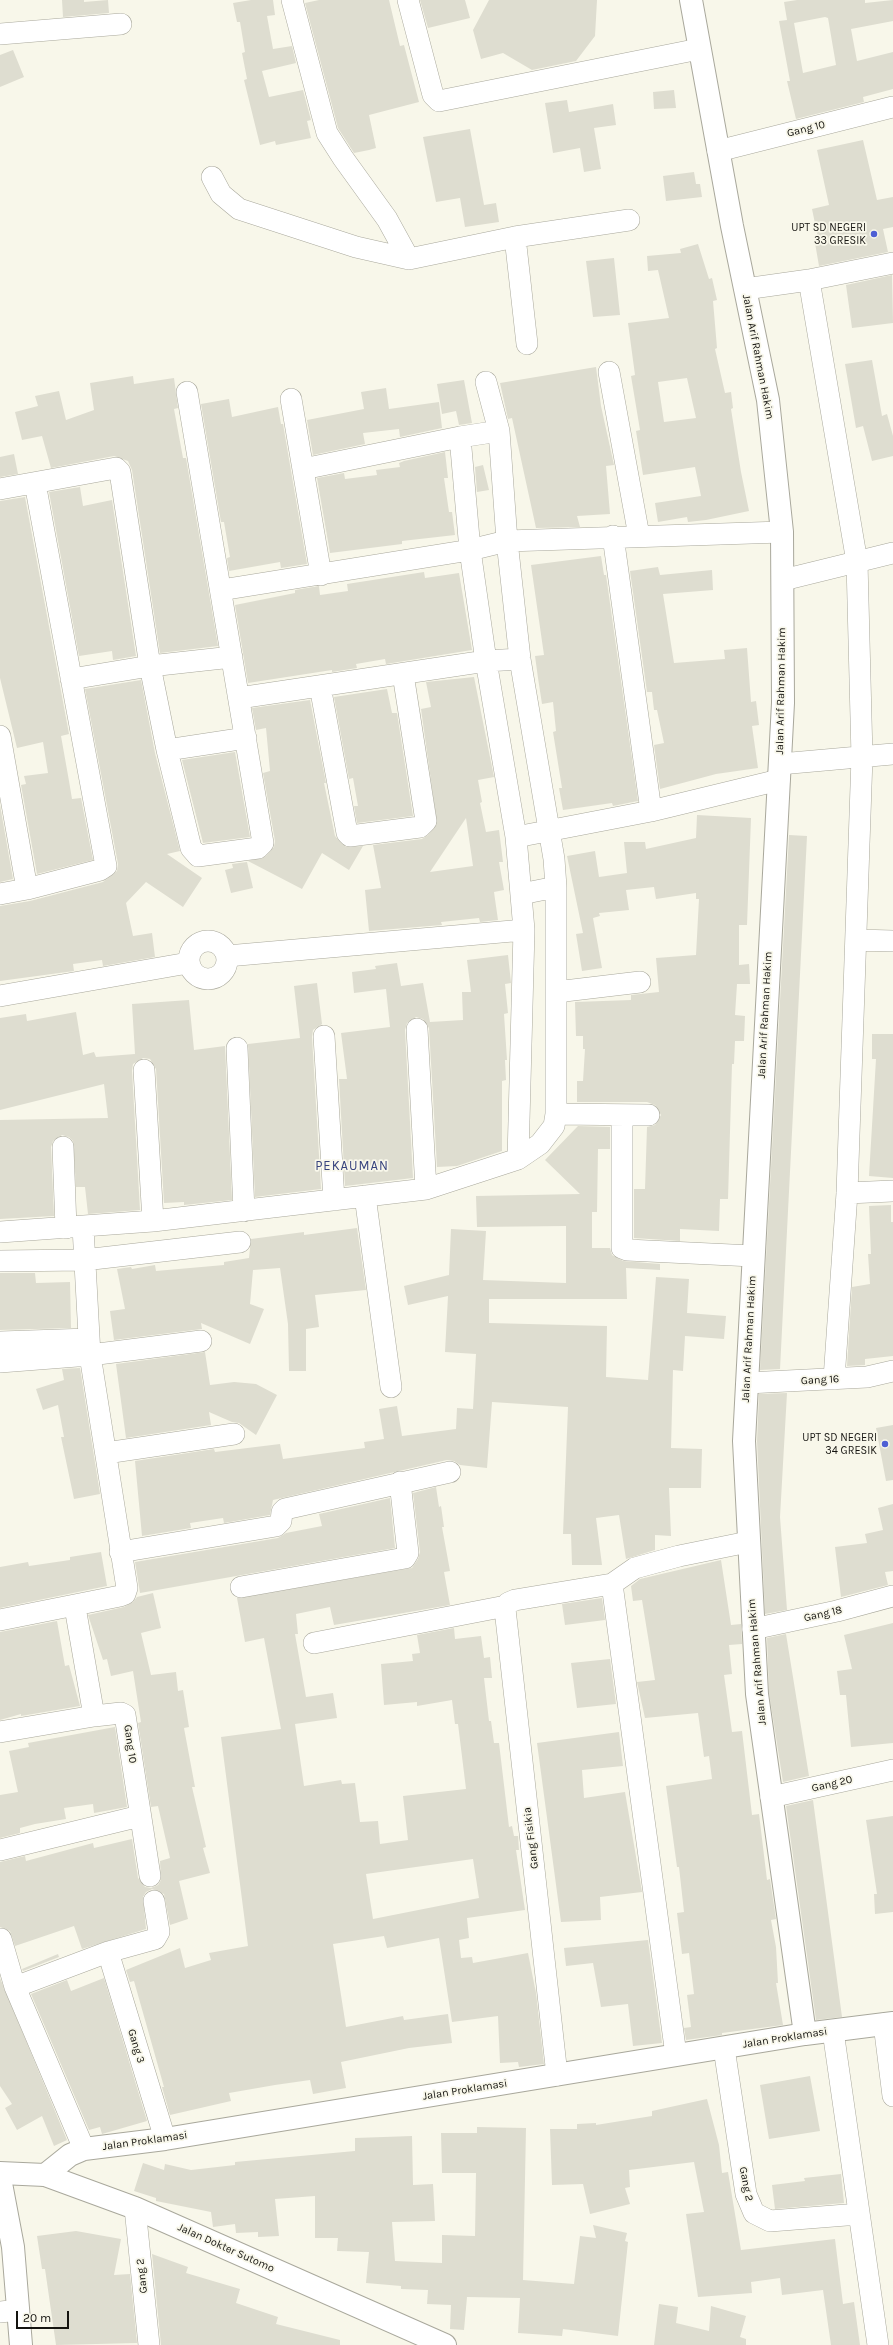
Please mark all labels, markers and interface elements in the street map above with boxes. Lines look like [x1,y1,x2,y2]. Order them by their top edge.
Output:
street label: Gang 10 [786,118,826,140]
place label: UPT SD NEGERI 33 GRESIK [791,221,866,247]
marker: UPT SD NEGERI 33 GRESIK [869,229,879,239]
street label: Jalan Arif Rahman Hakim [739,293,777,421]
street label: Jalan Arif Rahman Hakim [773,627,789,755]
street label: Jalan Arif Rahman Hakim [755,951,775,1079]
district label: PEKAUMAN [315,1158,389,1174]
street label: Jalan Arif Rahman Hakim [739,1275,759,1403]
street label: Gang 16 [800,1372,840,1388]
place label: UPT SD NEGERI 34 GRESIK [802,1431,877,1457]
marker: UPT SD NEGERI 34 GRESIK [880,1439,890,1449]
street label: Jalan Arif Rahman Hakim [745,1598,769,1726]
street label: Gang 18 [803,1603,843,1625]
street label: Gang 10 [121,1724,139,1764]
street label: Gang 20 [810,1773,854,1795]
street label: Gang Fisikia [521,1806,541,1870]
street label: Jalan Proklamasi [742,2025,828,2051]
street label: Gang 3 [125,2027,147,2065]
street label: Jalan Proklamasi [422,2077,508,2103]
street label: Jalan Proklamasi [102,2129,188,2153]
street label: Gang 2 [736,2166,756,2202]
street label: Jalan Dokter Sutomo [176,2221,276,2275]
street label: Gang 2 [134,2258,150,2294]
scale bar [18,2303,71,2329]
text: 20 m [23,2311,51,2325]

